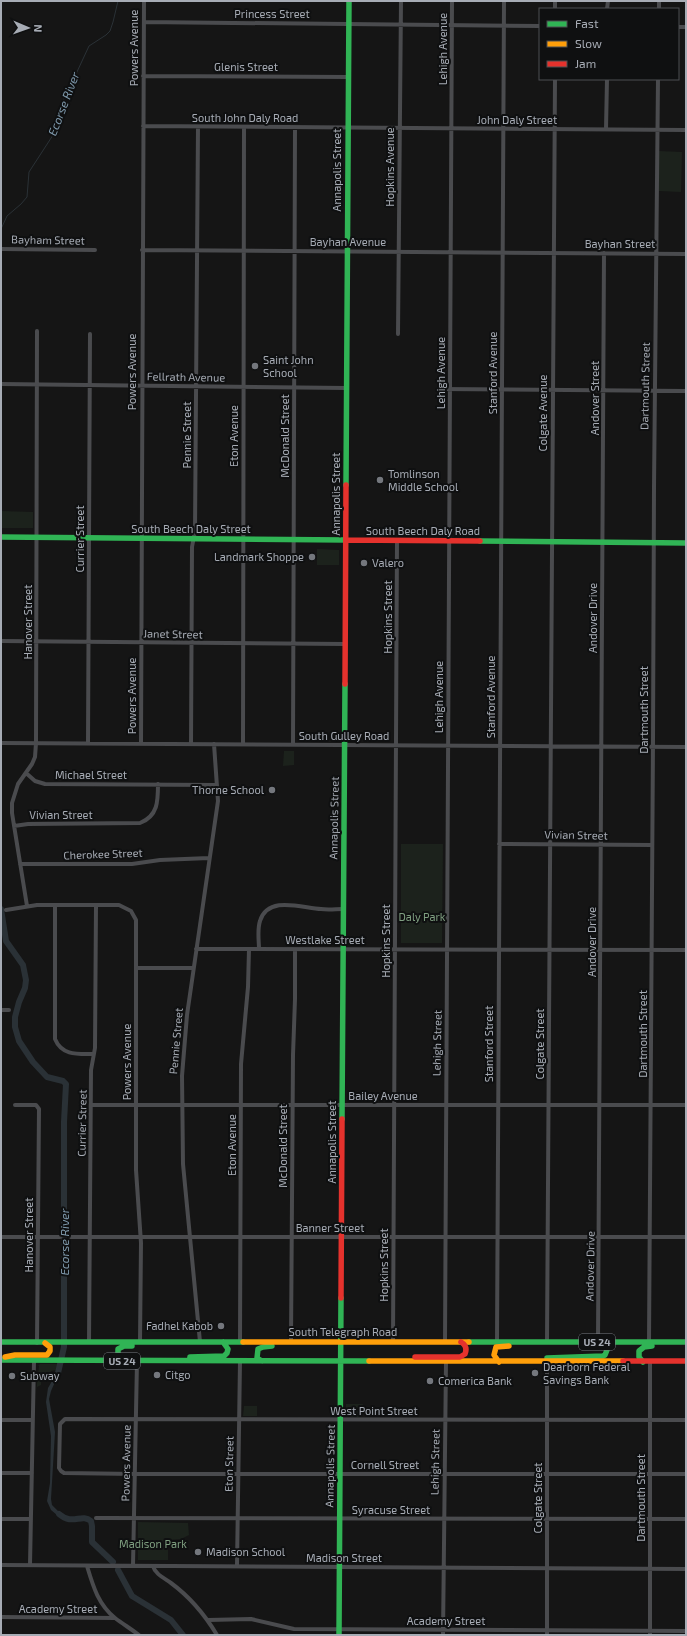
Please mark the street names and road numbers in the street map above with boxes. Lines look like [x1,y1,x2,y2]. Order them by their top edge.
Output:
street label: Princess Street [234,7,310,20]
street label: Powers Avenue [127,10,140,86]
street label: Lehigh Avenue [436,13,449,85]
street label: Glenis Street [214,60,278,73]
street label: South John Daly Road [192,111,298,124]
street label: John Daly Street [477,113,557,126]
street label: Hopkins Avenue [383,127,396,207]
street label: Annapolis Street [330,129,343,211]
street label: Bayham Street [11,232,85,247]
street label: Bayhan Avenue [310,235,386,248]
street label: Bayhan Street [585,237,655,250]
street label: Stanford Avenue [486,332,499,414]
street label: Powers Avenue [125,334,138,410]
street label: Lehigh Avenue [434,337,447,409]
street label: Dartmouth Street [637,342,652,430]
street label: Andover Street [588,361,601,435]
street label: Fellrath Avenue [147,369,225,384]
street label: Colgate Avenue [536,374,549,452]
street label: McDonald Street [278,394,291,478]
street label: Pennie Street [180,402,193,468]
street label: Eton Avenue [227,405,240,467]
street label: Annapolis Street [329,453,342,535]
street label: Currier Street [73,505,86,573]
street label: South Beech Daly Street [131,522,251,535]
street label: South Beech Daly Road [366,524,480,537]
street label: Hopkins Street [381,580,394,654]
street label: Andover Drive [586,583,599,653]
street label: Hanover Street [21,585,34,659]
street label: Janet Street [143,626,203,641]
street label: Stanford Avenue [484,656,497,738]
street label: Powers Avenue [125,658,138,734]
street label: Lehigh Avenue [432,661,445,733]
street label: Dartmouth Street [637,666,650,754]
street label: South Gulley Road [299,729,389,742]
street label: Michael Street [55,768,127,781]
street label: Annapolis Street [326,776,341,860]
street label: Vivian Street [29,808,93,821]
street label: Vivian Street [544,827,608,842]
street label: Cherokee Street [63,846,143,861]
street label: Hopkins Street [379,904,392,978]
street label: Andover Drive [585,907,598,977]
street label: Westlake Street [285,933,365,946]
street label: Dartmouth Street [636,990,649,1078]
street label: Stanford Street [482,1006,495,1082]
street label: Pennie Street [166,1007,185,1075]
street label: Colgate Street [533,1008,546,1080]
street label: Lehigh Street [429,1010,444,1076]
street label: Powers Avenue [120,1024,133,1100]
street label: Currier Street [74,1089,89,1157]
street label: Bailey Avenue [348,1089,418,1102]
street label: Annapolis Street [325,1101,338,1183]
street label: McDonald Street [276,1104,289,1188]
street label: Eton Avenue [225,1114,238,1176]
street label: Hanover Street [22,1198,35,1272]
street label: Banner Street [296,1221,364,1234]
street label: Hopkins Street [377,1228,390,1302]
street label: Andover Drive [582,1231,597,1301]
street label: South Telegraph Road [289,1325,397,1338]
road number: US 24 [579,1334,615,1350]
road number: US 24 [104,1353,140,1369]
street label: West Point Street [330,1404,418,1417]
street label: Powers Avenue [118,1424,133,1501]
street label: Annapolis Street [322,1424,337,1508]
street label: Lehigh Street [427,1429,442,1495]
street label: Eton Street [222,1436,235,1492]
street label: Dartmouth Street [634,1454,647,1542]
street label: Cornell Street [351,1458,419,1471]
street label: Colgate Street [531,1462,544,1534]
street label: Syracuse Street [352,1503,430,1516]
street label: Madison Street [306,1551,382,1564]
street label: Academy Street [19,1602,97,1615]
street label: Academy Street [407,1614,485,1627]

